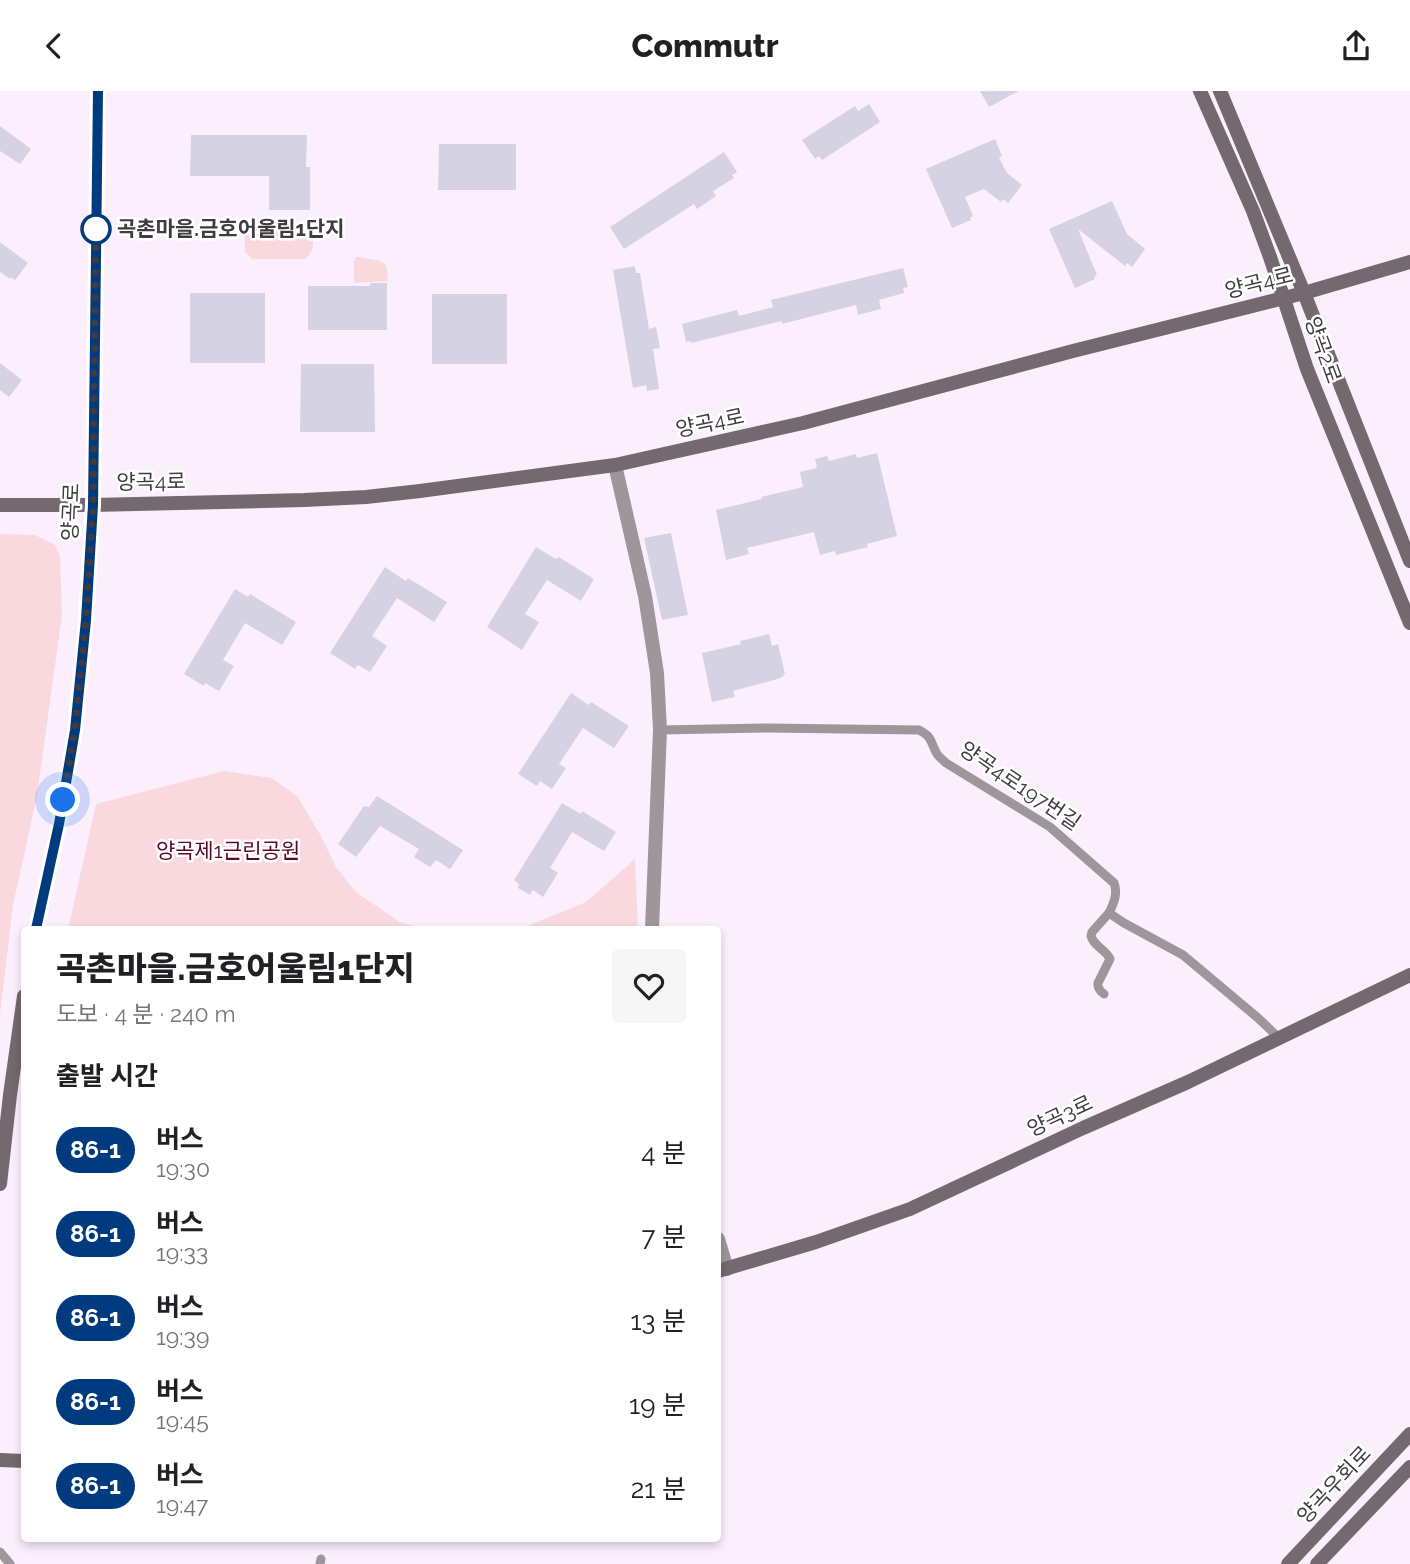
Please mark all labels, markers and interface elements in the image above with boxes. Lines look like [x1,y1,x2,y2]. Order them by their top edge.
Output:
icon: back [35,27,73,65]
text: Commutr [632,27,778,64]
icon: share [1337,27,1375,65]
marker: 곡촌마을.금호어울림1단지 [81,214,111,244]
place label: 곡촌마을.금호어울림1단지 [117,216,345,241]
street label: 양곡4로 [1222,262,1296,303]
street label: 양곡2로 [1300,313,1347,386]
street label: 양곡4로 [673,403,746,442]
street label: 양곡4로 [116,468,186,495]
street label: 양곡로 [57,483,84,541]
street label: 양곡4로197번길 [955,736,1085,835]
your location [45,782,80,817]
park label: 양곡제1근린공원 [156,838,300,863]
text: 곡촌마을.금호어울림1단지 [56,949,415,988]
button: heart [612,949,686,1023]
text: 도보 · 4 분 · 240 m [56,1000,236,1027]
text: 출발 시간 [56,1061,158,1091]
street label: 양곡3로 [1023,1090,1096,1141]
text: 버스 [156,1124,204,1154]
text: 86-1 [70,1135,121,1164]
text: 4 분 [641,1138,686,1168]
text: 19:30 [156,1155,210,1182]
text: 버스 [156,1208,204,1238]
text: 86-1 [70,1219,121,1248]
text: 7 분 [642,1222,686,1252]
text: 19:33 [156,1239,208,1266]
text: 버스 [156,1292,204,1322]
text: 86-1 [70,1303,121,1332]
text: 13 분 [630,1306,686,1336]
text: 19:39 [156,1323,209,1350]
text: 버스 [156,1376,204,1406]
text: 86-1 [70,1387,121,1416]
text: 19 분 [629,1390,686,1420]
text: 19:45 [156,1407,209,1434]
street label: 양곡우회로 [1292,1441,1376,1529]
text: 버스 [156,1460,204,1490]
text: 86-1 [70,1471,121,1500]
text: 21 분 [631,1474,686,1504]
text: 19:47 [156,1491,208,1518]

